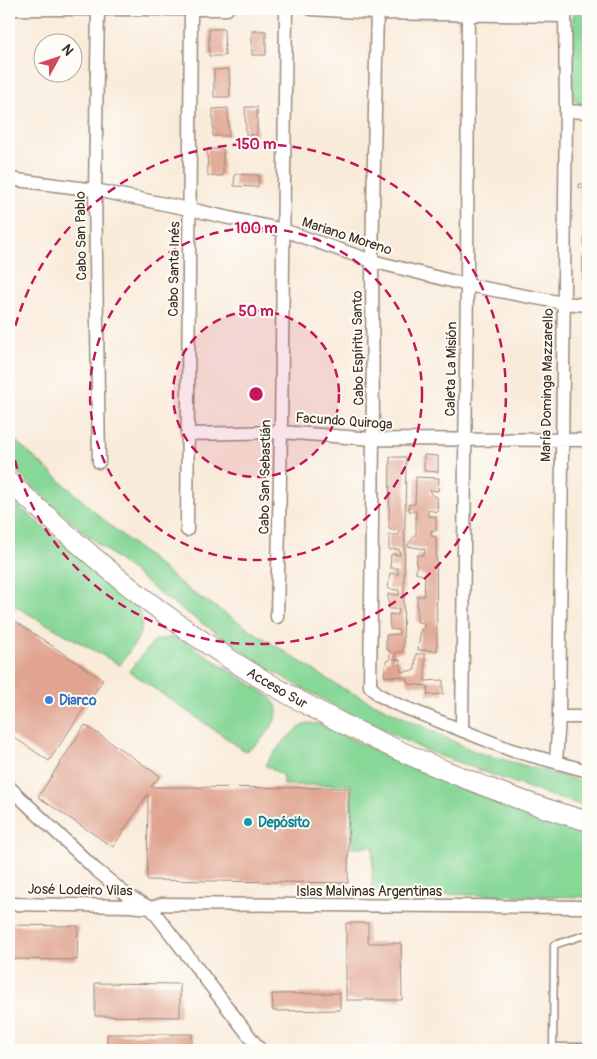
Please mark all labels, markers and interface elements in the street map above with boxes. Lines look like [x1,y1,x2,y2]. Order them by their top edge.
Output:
north arrow [32,32,82,82]
text: N [58,41,77,59]
text: 150 m [236,135,276,154]
street label: Cabo San Pablo [72,191,90,281]
street label: Mariano Moreno [300,213,395,259]
text: 100 m [235,219,277,238]
street label: Cabo Santa Inés [165,220,183,317]
street label: Cabo Espíritu Santo [348,290,368,406]
text: 50 m [239,302,273,321]
street label: María Dominga Mazzarello [537,308,557,462]
street label: Caleta La Misión [442,321,460,417]
centre of rings [247,385,265,403]
street label: Facundo Quiroga [295,409,393,433]
street label: Cabo San Sebastián [255,419,275,535]
street label: Acceso Sur [244,663,311,712]
place label: Diarco [59,692,97,709]
marker: Diarco [43,694,55,706]
place label: Depósito [258,814,310,831]
marker: Depósito [242,816,254,828]
street label: José Lodeiro Vilas [27,881,133,899]
street label: Islas Malvinas Argentinas [296,883,443,900]

